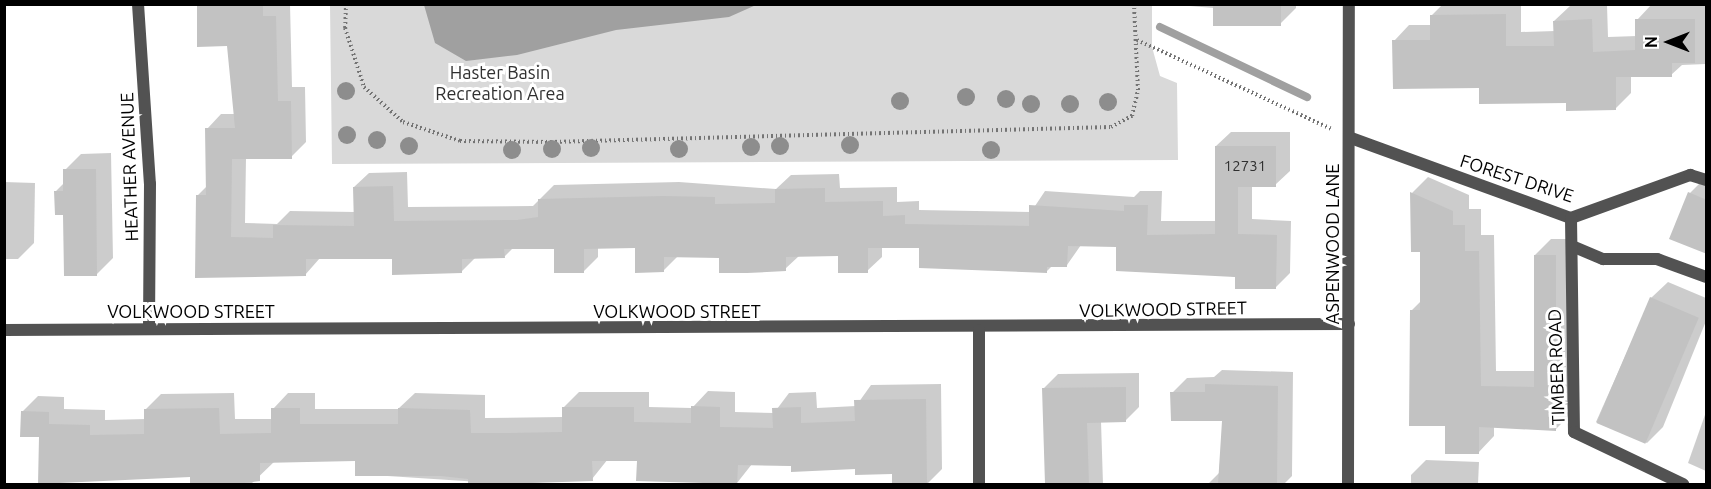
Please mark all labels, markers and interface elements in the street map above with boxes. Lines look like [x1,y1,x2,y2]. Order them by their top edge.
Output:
north arrow [1639,12,1699,72]
text: N [1642,36,1660,48]
park label: Haster Basin Recreation Area [435,62,565,104]
street label: HEATHER AVENUE [116,92,142,242]
street label: FOREST DRIVE [1457,149,1577,207]
house number: 12731 [1224,157,1266,175]
street label: ASPENWOOD LANE [1321,164,1343,324]
street label: VOLKWOOD STREET [1079,297,1247,321]
street label: VOLKWOOD STREET [107,300,275,322]
street label: VOLKWOOD STREET [593,300,761,322]
street label: TIMBER ROAD [1543,308,1569,426]

